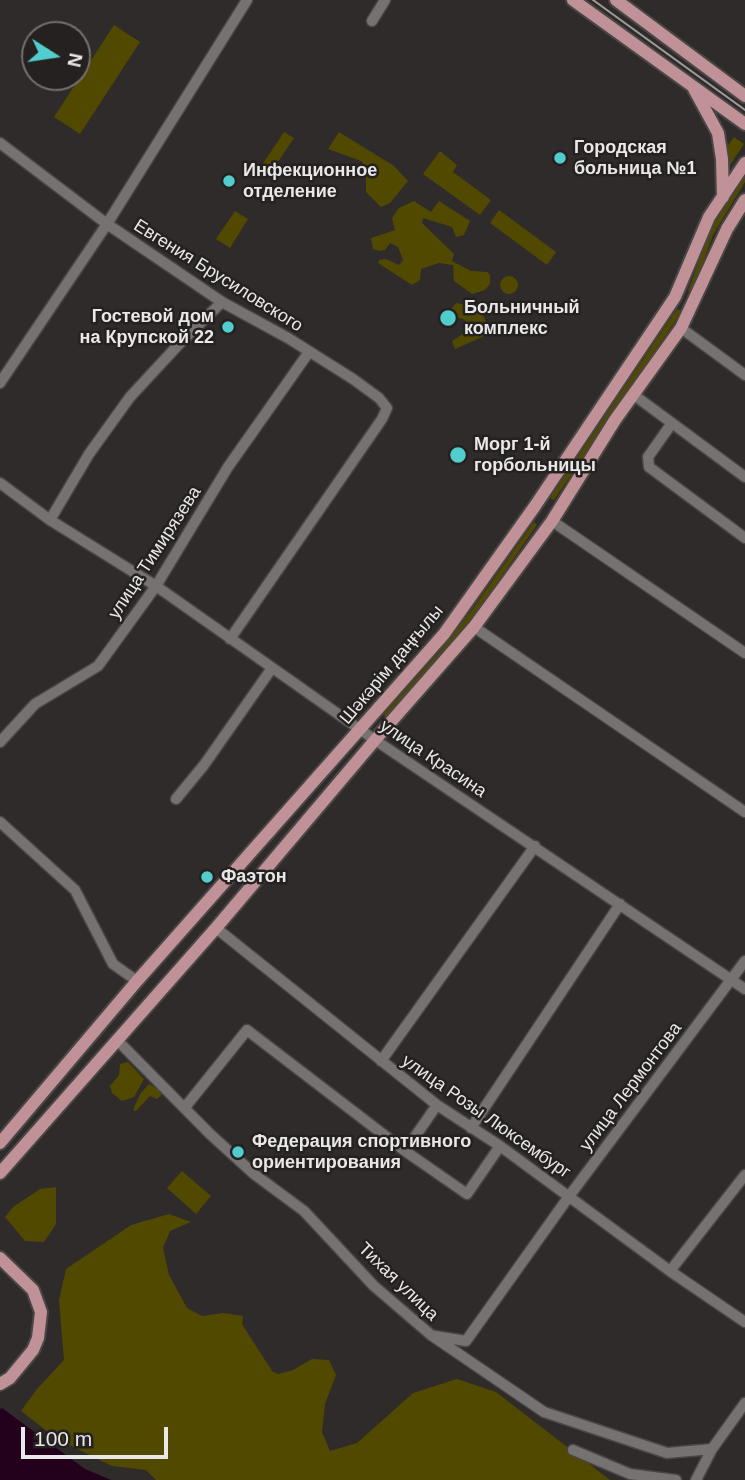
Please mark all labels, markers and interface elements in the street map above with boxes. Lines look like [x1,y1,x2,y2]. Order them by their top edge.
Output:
north arrow [21,21,91,91]
text: N [63,51,87,69]
place label: Городская больница №1 [574,137,696,180]
marker: Городская больница №1 [552,150,568,166]
place label: Инфекционное отделение [243,160,377,202]
marker: Инфекционное отделение [221,173,237,189]
street label: Евгения Брусиловского [129,215,307,337]
place label: Больничный комплекс [464,297,580,340]
place label: Гостевой дом на Крупской 22 [80,306,214,348]
marker: Больничный комплекс [438,308,458,328]
marker: Гостевой дом на Крупской 22 [220,319,236,335]
place label: Морг 1-й горбольницы [474,434,596,476]
marker: Морг 1-й горбольницы [448,445,468,465]
street label: улица Тимирязева [104,482,206,624]
street label: Шәкәрім даңғылы [336,601,448,729]
street label: улица Красина [376,715,490,803]
place label: Фаэтон [221,866,287,888]
marker: Фаэтон [199,869,215,885]
street label: улица Лермонтова [575,1018,687,1156]
street label: улица Розы Люксембург [397,1050,575,1184]
place label: Федерация спортивного ориентирования [252,1131,471,1174]
marker: Федерация спортивного ориентирования [230,1144,246,1160]
street label: Тихая улица [353,1238,443,1326]
scale bar [24,1414,172,1458]
text: 100 m [34,1427,92,1450]

